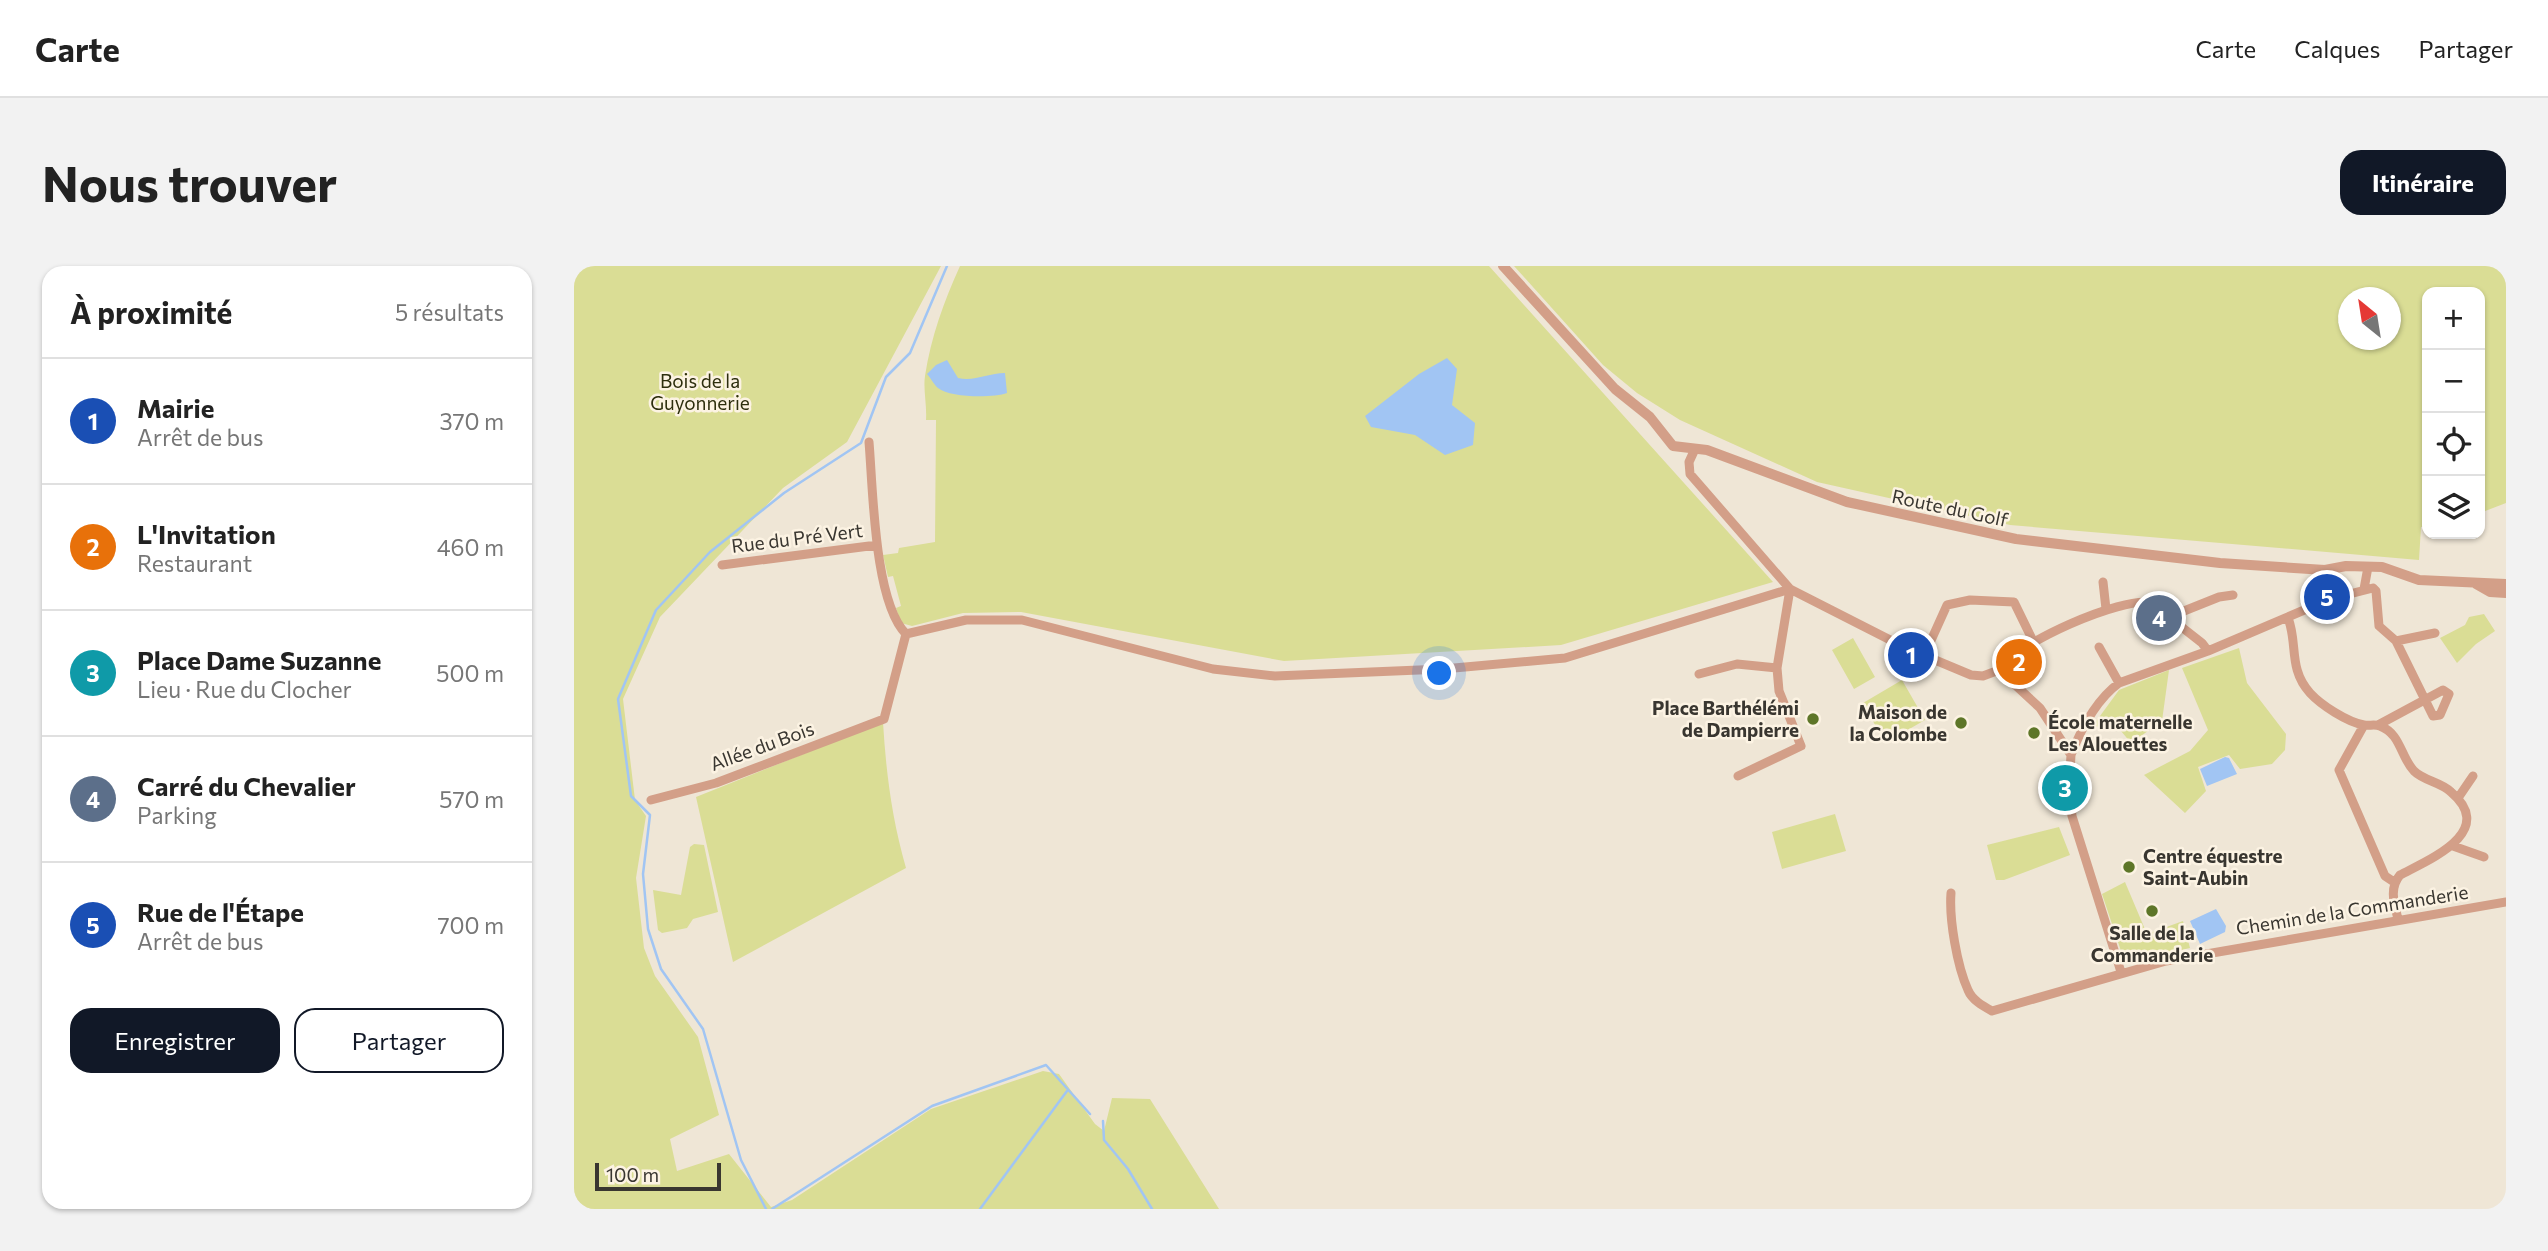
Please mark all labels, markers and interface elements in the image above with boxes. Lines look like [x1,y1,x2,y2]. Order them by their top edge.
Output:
text: Carte [35,28,120,69]
text: Carte [2195,34,2256,63]
text: Calques [2294,34,2380,63]
text: Partager [2418,34,2513,63]
button: Itinéraire [2340,150,2506,215]
text: Nous trouver [42,152,337,212]
north arrow [2338,287,2401,350]
map controls [2422,287,2485,539]
button: + [2422,287,2485,350]
text: À proximité [70,293,232,330]
text: 5 résultats [395,298,504,326]
button: − [2422,350,2485,413]
park label: Bois de la Guyonnerie [650,369,750,414]
text: Mairie [137,392,214,423]
text: 1 [88,407,98,435]
text: 370 m [439,407,504,435]
button: locate [2422,413,2485,476]
text: Arrêt de bus [137,423,263,451]
button: layers [2422,476,2485,539]
street label: Route du Golf [1890,484,2011,531]
text: L'Invitation [137,518,276,549]
street label: Rue du Pré Vert [730,518,864,557]
text: 2 [86,533,100,561]
text: 460 m [437,533,504,561]
text: Restaurant [137,549,252,577]
pin: 5 [2304,571,2350,623]
pin: 4 [2136,592,2182,644]
pin: 1 [1888,629,1934,681]
pin: 2 [1996,636,2042,688]
text: Place Dame Suzanne [137,644,381,675]
your location [1422,656,1456,690]
text: 3 [86,659,100,687]
text: 500 m [436,659,504,687]
text: Lieu · Rue du Clocher [137,675,352,703]
place label: Place Barthélémi de Dampierre [1652,696,1799,741]
place label: Maison de la Colombe [1849,700,1947,745]
place label: École maternelle Les Alouettes [2048,710,2192,755]
marker: Place Barthélémi de Dampierre [1805,711,1821,727]
marker: Maison de la Colombe [1953,715,1969,731]
street label: Allée du Bois [707,716,817,775]
marker: École maternelle Les Alouettes [2026,725,2042,741]
pin: 3 [2042,762,2088,814]
text: Carré du Chevalier [137,770,356,801]
text: 4 [86,785,100,813]
text: 570 m [439,785,504,813]
text: Parking [137,801,217,829]
place label: Centre équestre Saint-Aubin [2143,844,2283,889]
marker: Centre équestre Saint-Aubin [2121,859,2137,875]
street label: Chemin de la Commanderie [2234,880,2470,939]
text: Rue de l'Étape [137,896,304,927]
marker: Salle de la Commanderie [2144,903,2160,919]
text: 5 [86,911,100,939]
text: 700 m [437,911,504,939]
place label: Salle de la Commanderie [2091,921,2213,966]
text: Arrêt de bus [137,927,263,955]
button: Enregistrer [70,1008,280,1073]
button: Partager [294,1008,504,1073]
scale bar [595,1160,721,1192]
text: 100 m [606,1163,659,1186]

